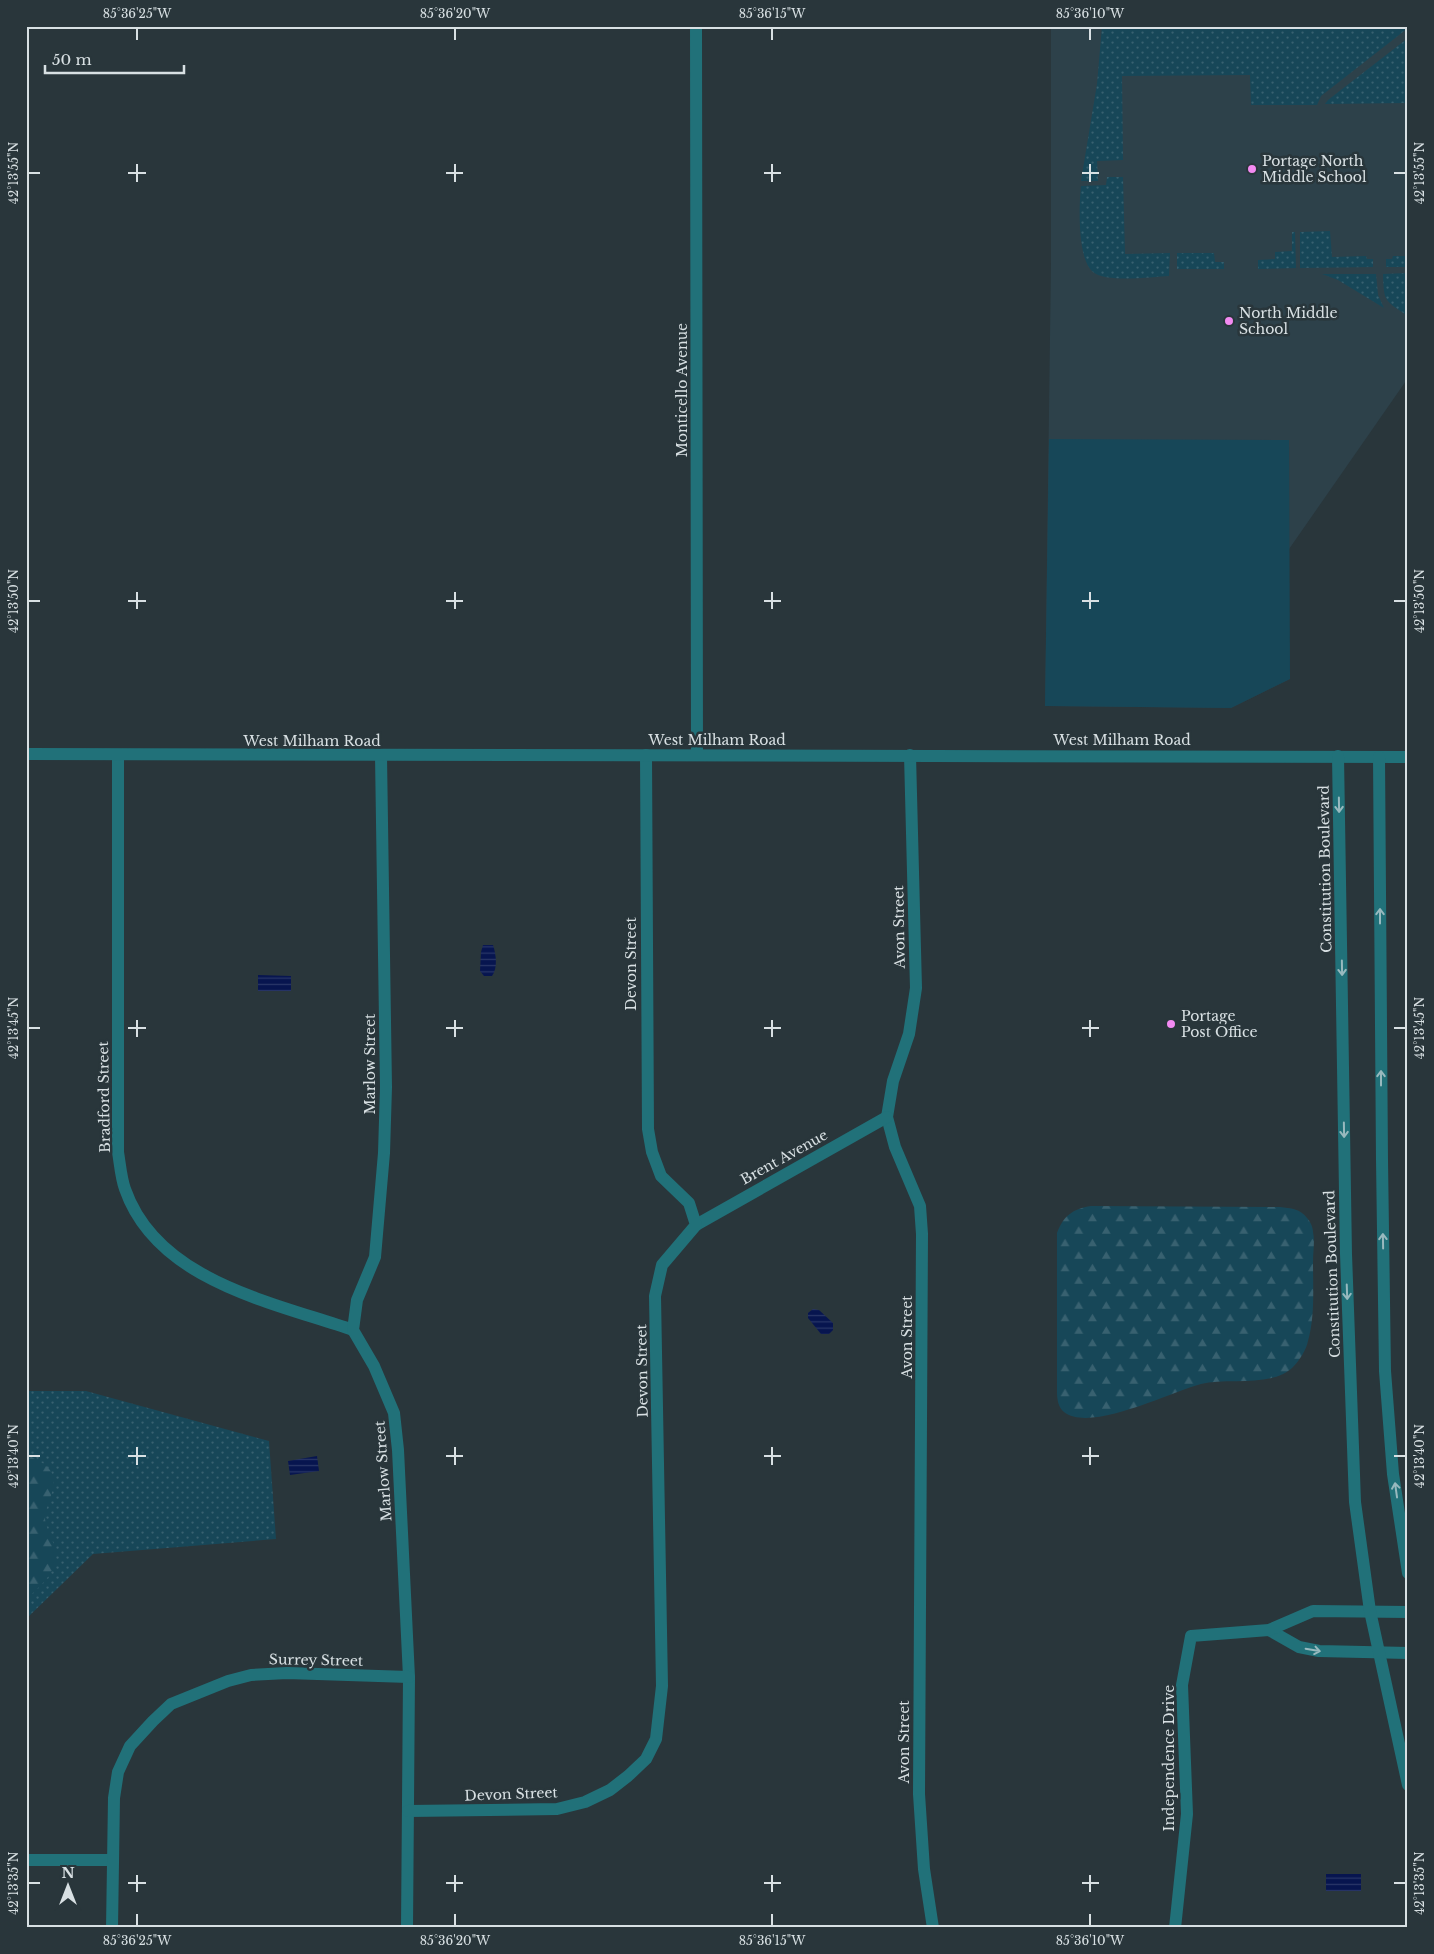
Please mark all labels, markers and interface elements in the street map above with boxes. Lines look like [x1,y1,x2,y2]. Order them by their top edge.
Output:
text: 85°36'25"W [103,6,172,21]
text: 85°36'20"W [420,6,491,21]
text: 85°36'15"W [739,6,806,21]
text: 85°36'10"W [1056,6,1125,21]
scale bar [45,42,184,74]
text: 50 m [52,50,92,69]
text: 42°13'55"N [6,142,21,204]
text: 42°13'55"N [1412,142,1427,204]
place label: Portage North Middle School [1262,152,1367,186]
marker: Portage North Middle School [1246,163,1258,175]
place label: North Middle School [1239,304,1337,338]
marker: North Middle School [1223,315,1235,327]
street label: Monticello Avenue [673,323,691,457]
text: 42°13'50"N [6,569,21,633]
text: 42°13'50"N [1412,569,1427,633]
street label: West Milham Road [647,731,786,749]
street label: West Milham Road [1052,731,1191,749]
street label: West Milham Road [242,732,381,750]
street label: Constitution Boulevard [1315,784,1335,953]
one-way arrow [1334,796,1344,813]
street label: Avon Street [889,885,909,970]
one-way arrow [1375,908,1385,924]
street label: Devon Street [622,917,640,1011]
one-way arrow [1337,959,1346,975]
text: 42°13'45"N [6,997,21,1059]
text: 42°13'45"N [1412,997,1427,1059]
place label: Portage Post Office [1181,1007,1257,1041]
street label: Marlow Street [361,1013,379,1114]
marker: Portage Post Office [1165,1018,1177,1030]
street label: Bradford Street [94,1040,114,1153]
one-way arrow [1376,1070,1386,1086]
one-way arrow [1339,1122,1349,1138]
street label: Brent Avenue [737,1126,831,1188]
street label: Constitution Boulevard [1320,1189,1344,1358]
one-way arrow [1378,1233,1388,1249]
one-way arrow [1343,1284,1352,1300]
street label: Avon Street [898,1295,916,1380]
street label: Devon Street [632,1323,652,1418]
street label: Marlow Street [370,1419,395,1522]
text: 42°13'40"N [6,1424,21,1488]
text: 42°13'40"N [1412,1424,1427,1488]
one-way arrow [1390,1482,1400,1498]
one-way arrow [1305,1645,1321,1655]
street label: Surrey Street [269,1650,364,1670]
street label: Independence Drive [1160,1685,1178,1831]
street label: Avon Street [895,1700,913,1785]
street label: Devon Street [464,1783,559,1805]
text: 42°13'35"N [6,1851,21,1915]
text: 42°13'35"N [1412,1851,1427,1915]
north arrow [42,1862,92,1912]
text: N [61,1864,75,1882]
text: 85°36'25"W [103,1933,172,1948]
text: 85°36'20"W [420,1933,491,1948]
text: 85°36'15"W [739,1933,806,1948]
text: 85°36'10"W [1056,1933,1125,1948]

